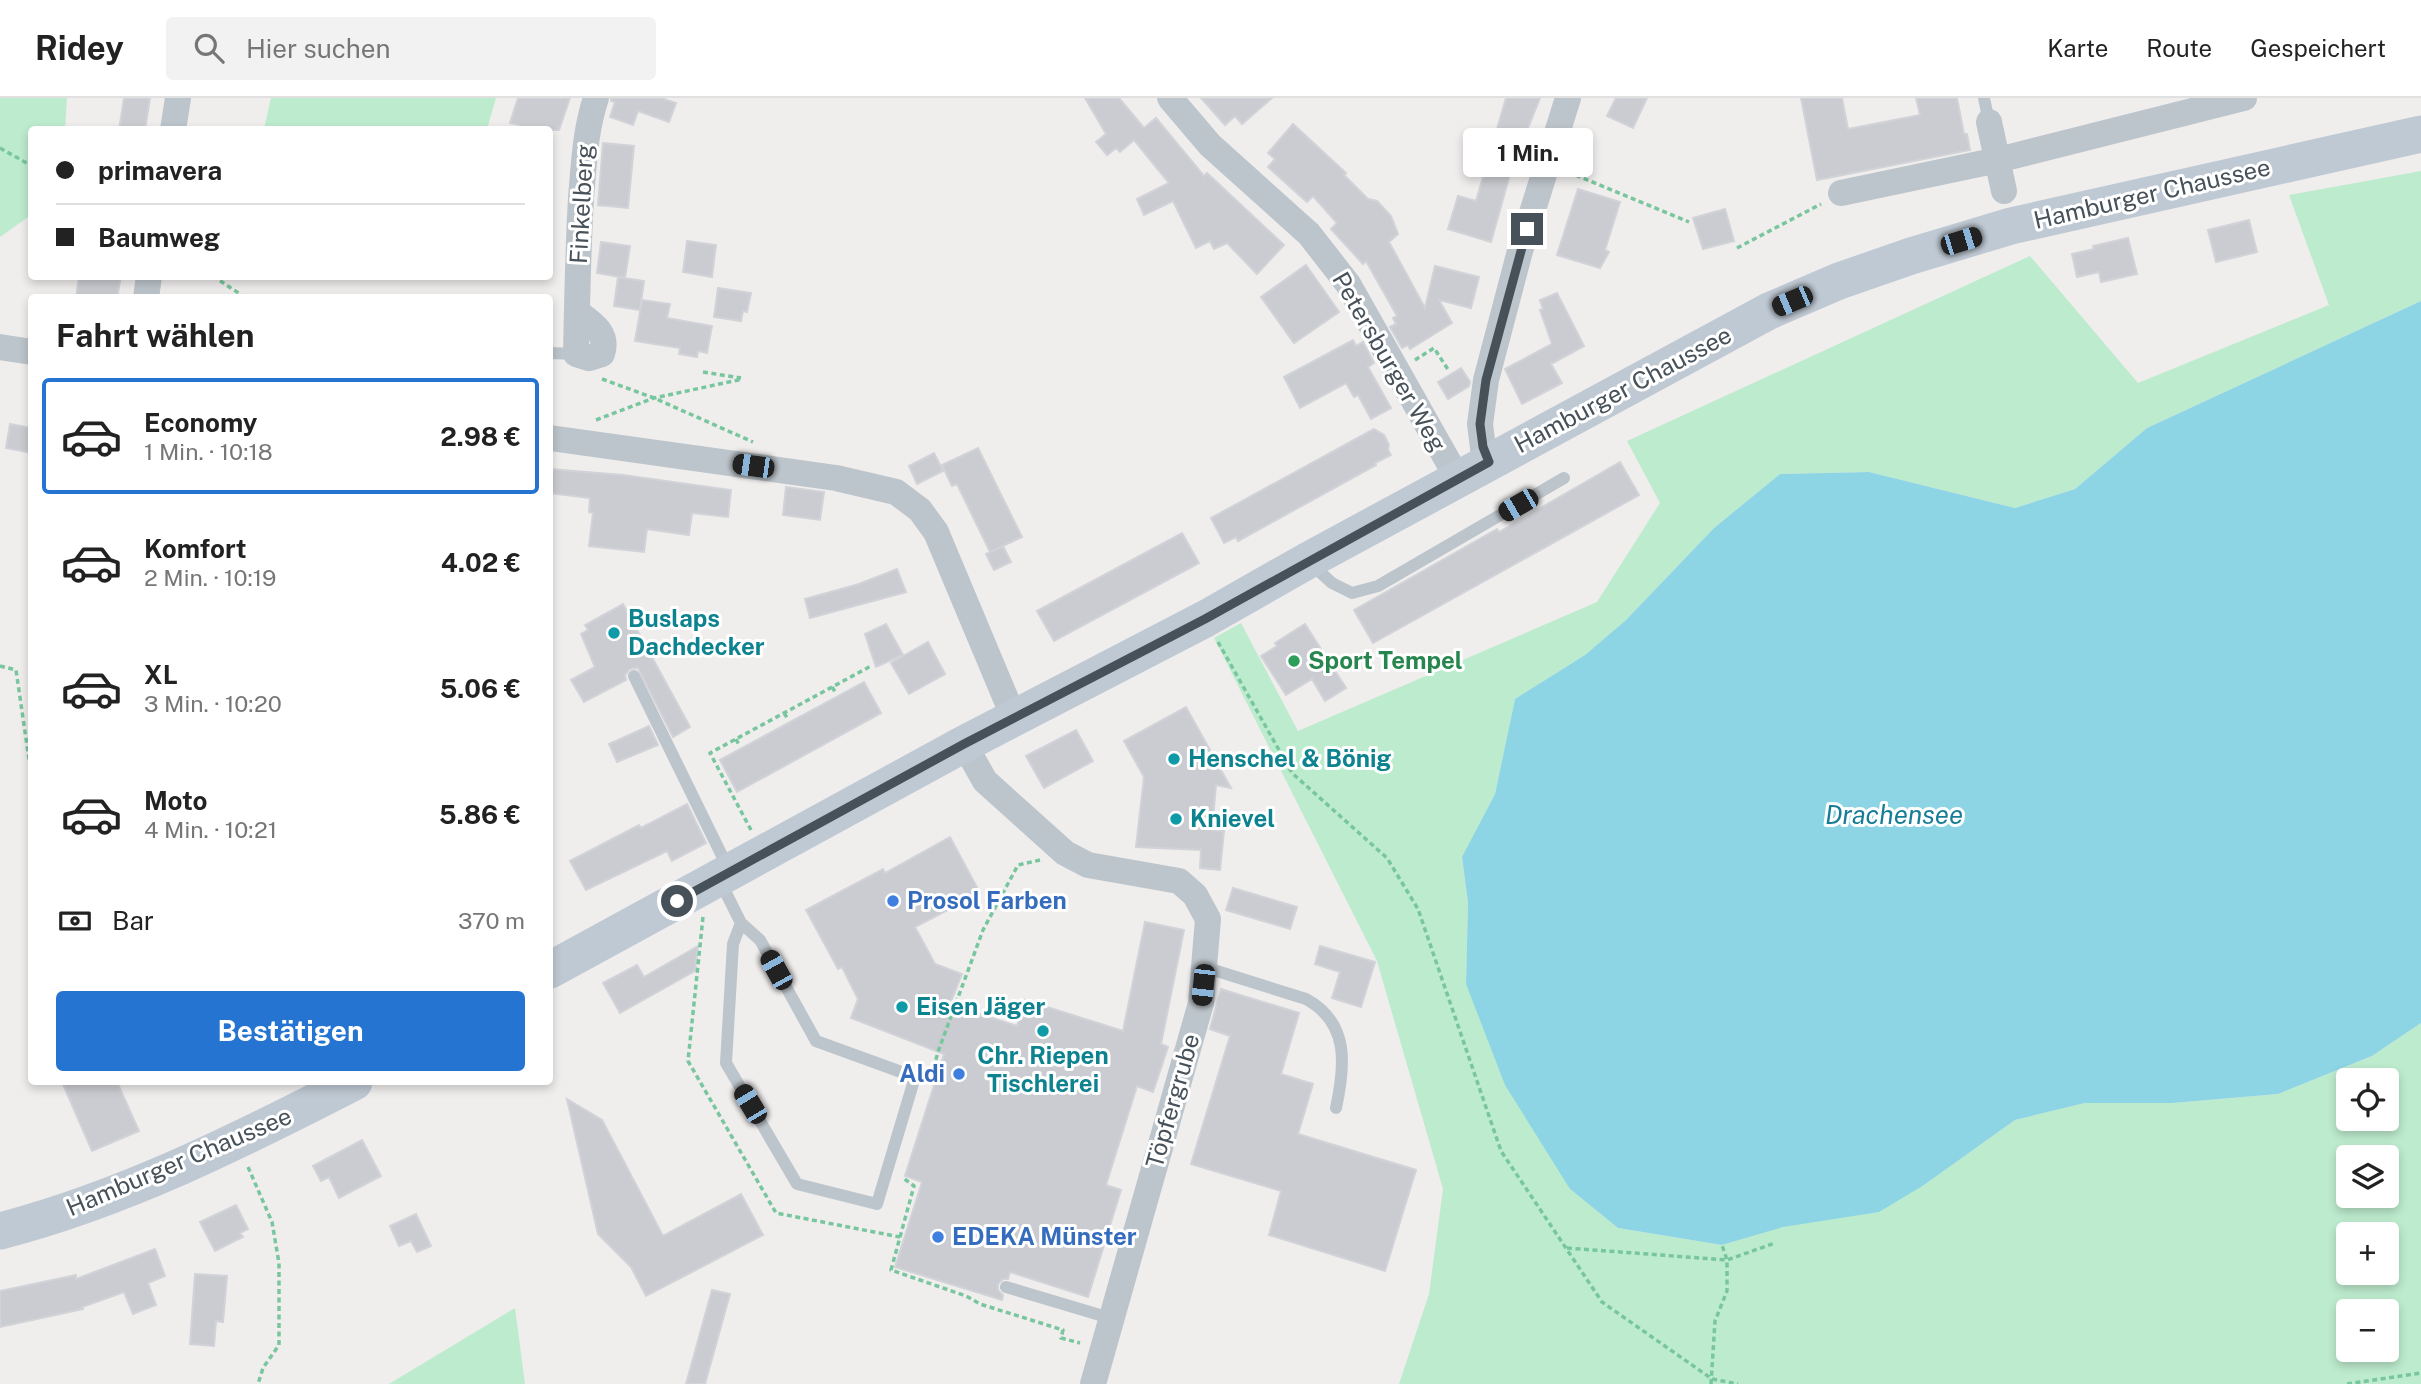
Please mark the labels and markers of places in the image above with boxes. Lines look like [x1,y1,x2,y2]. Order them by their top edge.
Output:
place label: Buslaps Dachdecker [628,604,765,660]
marker: Buslaps Dachdecker [606,625,622,641]
place label: Sport Tempel [1308,646,1463,674]
marker: Sport Tempel [1286,653,1302,669]
place label: Henschel & Bönig [1188,744,1391,772]
marker: Henschel & Bönig [1166,751,1182,767]
place label: Knievel [1190,804,1275,832]
marker: Knievel [1168,811,1184,827]
place label: Prosol Farben [907,886,1067,914]
marker: Prosol Farben [885,893,901,909]
place label: Eisen Jäger [916,992,1045,1020]
marker: Eisen Jäger [894,999,910,1015]
marker: Chr. Riepen Tischlerei [1035,1023,1051,1039]
place label: Chr. Riepen Tischlerei [977,1041,1109,1097]
place label: Aldi [899,1059,945,1087]
marker: Aldi [951,1066,967,1082]
place label: EDEKA Münster [952,1222,1137,1250]
marker: EDEKA Münster [930,1229,946,1245]

